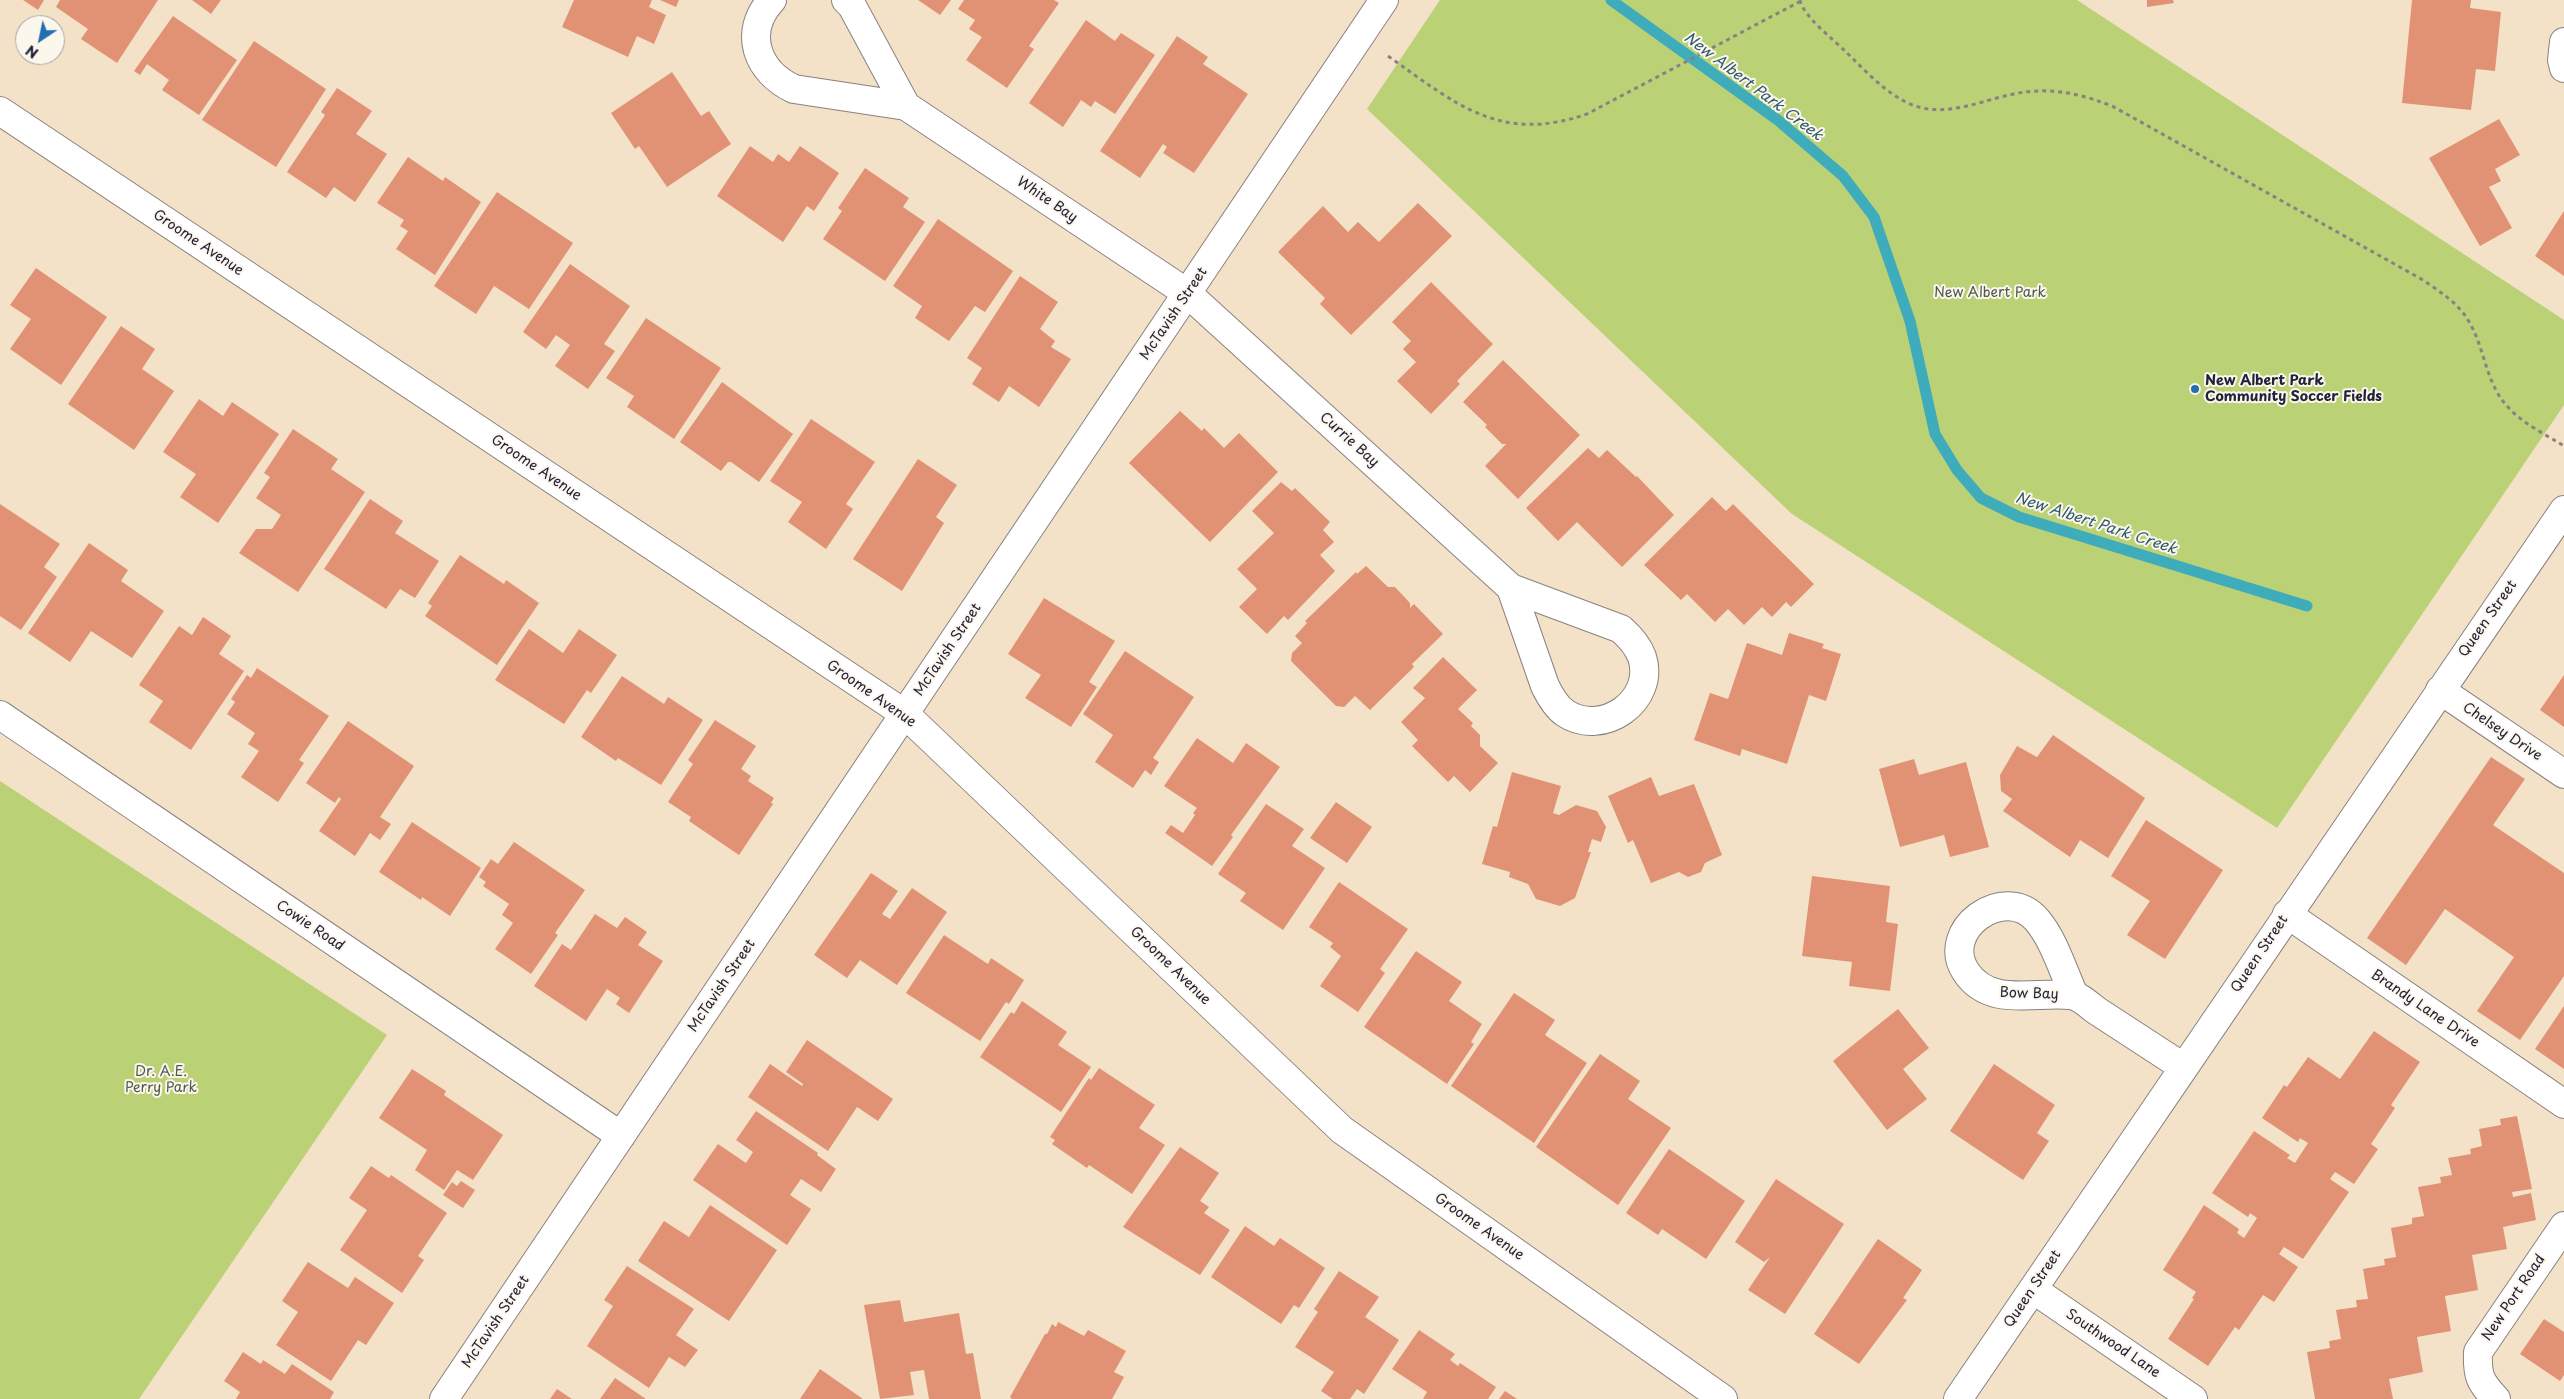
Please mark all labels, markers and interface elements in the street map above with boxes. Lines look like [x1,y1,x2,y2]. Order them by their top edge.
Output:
north arrow [15,15,65,65]
water label: New Albert Park Creek [1680,29,1826,145]
text: N [21,40,42,64]
street label: White Bay [1014,174,1080,226]
street label: Groome Avenue [150,207,246,279]
street label: McTavish Street [1137,264,1211,364]
park label: New Albert Park [1934,285,2046,301]
place label: New Albert Park Community Soccer Fields [2205,373,2382,406]
marker: New Albert Park Community Soccer Fields [2189,383,2201,395]
street label: Currie Bay [1316,409,1382,471]
street label: Groome Avenue [488,432,584,504]
water label: New Albert Park Creek [2013,489,2179,559]
street label: Queen Street [2455,577,2521,661]
street label: McTavish Street [911,600,985,700]
street label: Groome Avenue [823,657,919,731]
street label: Chelsey Drive [2459,699,2545,765]
street label: Cowie Road [273,897,347,955]
street label: Queen Street [2228,912,2292,996]
street label: Groome Avenue [1126,923,1214,1009]
street label: McTavish Street [685,936,759,1036]
street label: Brandy Lane Drive [2368,967,2482,1051]
street label: Bow Bay [1999,985,2059,1003]
park label: Dr. A.E. Perry Park [125,1064,197,1096]
street label: Groome Avenue [1431,1190,1527,1264]
street label: Queen Street [2001,1247,2065,1331]
street label: New Port Road [2479,1252,2549,1344]
street label: McTavish Street [459,1272,533,1372]
street label: Southwood Lane [2063,1306,2163,1382]

